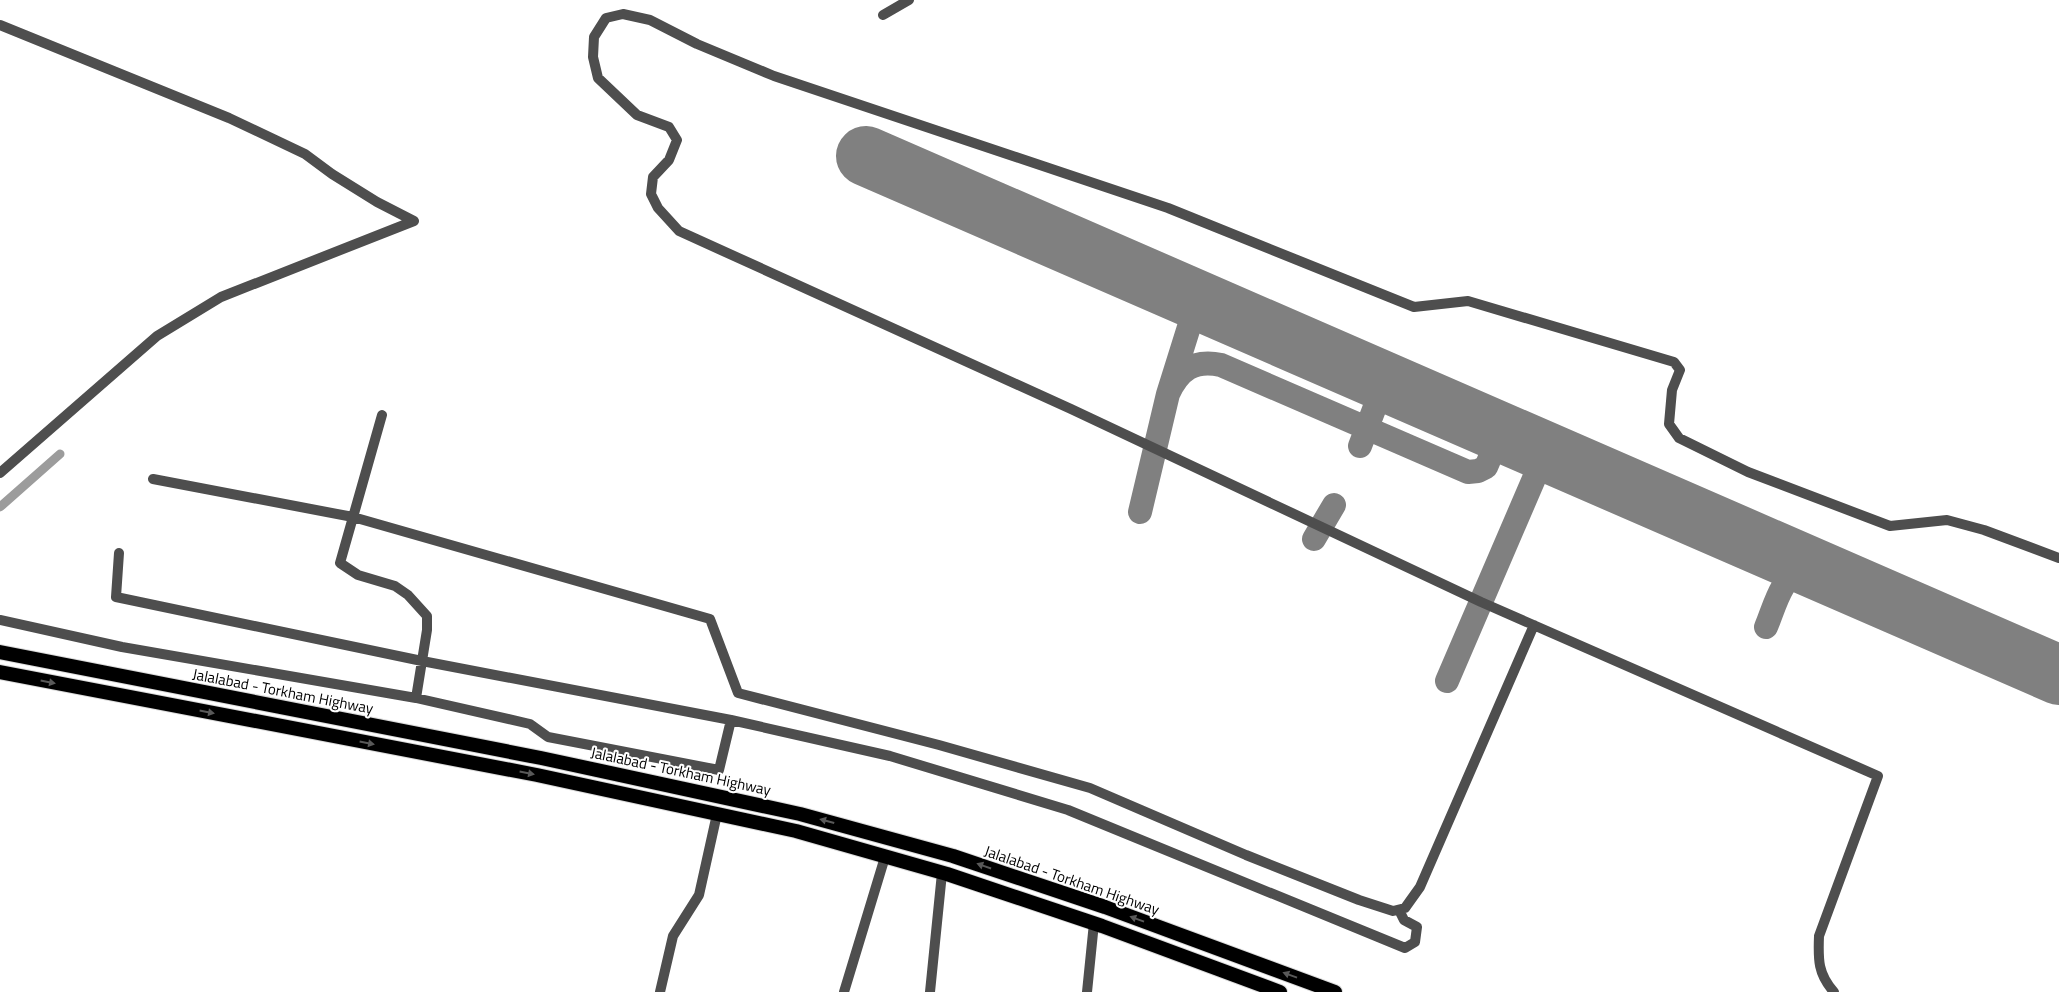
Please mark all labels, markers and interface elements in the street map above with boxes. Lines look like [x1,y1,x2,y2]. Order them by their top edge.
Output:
street label: Jalalabad - Torkham Highway [191,662,375,720]
one-way arrow [40,678,56,686]
one-way arrow [200,709,216,717]
one-way arrow [359,739,375,747]
street label: Jalalabad - Torkham Highway [589,741,773,801]
one-way arrow [519,769,535,777]
one-way arrow [820,817,835,825]
street label: Jalalabad - Torkham Highway [981,839,1163,921]
one-way arrow [976,862,991,869]
one-way arrow [1129,915,1144,923]
one-way arrow [1282,971,1297,978]

